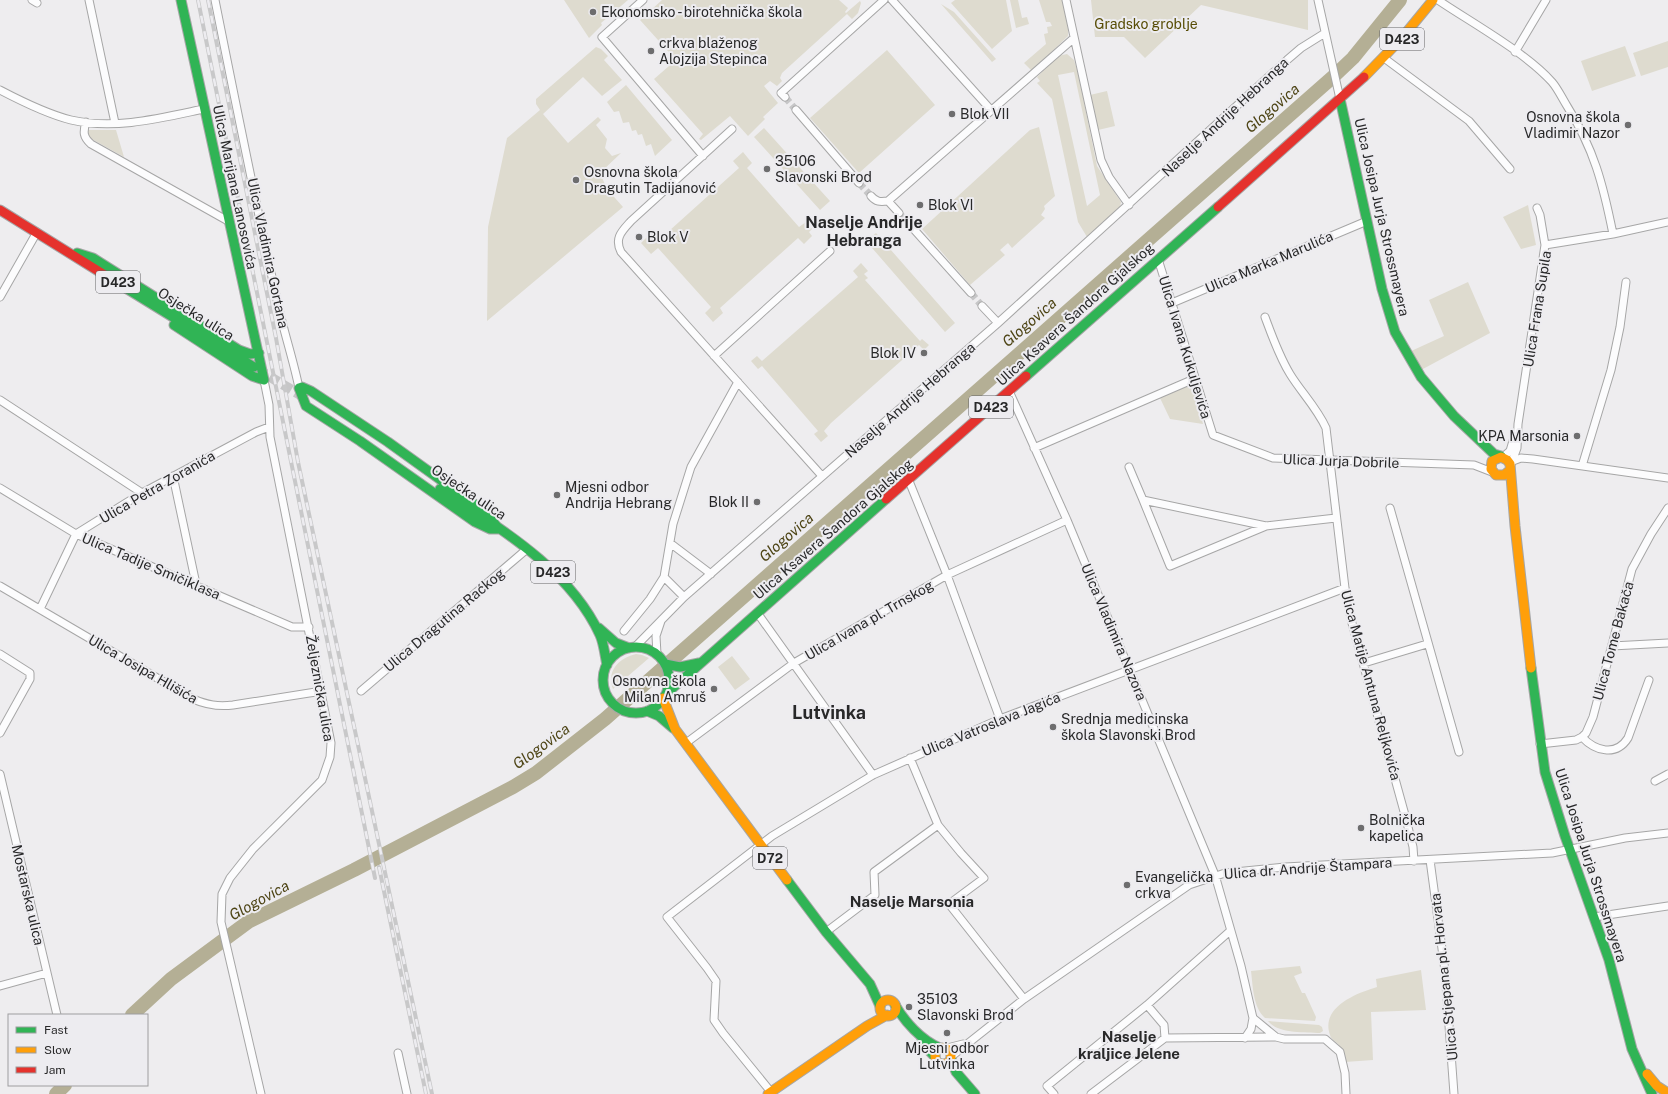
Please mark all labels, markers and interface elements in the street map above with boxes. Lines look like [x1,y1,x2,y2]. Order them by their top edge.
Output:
place label: Ekonomsko - birotehnička škola [601,4,802,20]
marker: Ekonomsko - birotehnička škola [588,7,598,17]
park label: Gradsko groblje [1094,16,1198,32]
road number: D423 [1380,28,1424,50]
place label: crkva blaženog Alojzija Stepinca [659,35,767,67]
marker: crkva blaženog Alojzija Stepinca [646,46,656,56]
street label: Naselje Andrije Hebranga [1159,54,1291,180]
water label: Glogovica [1241,80,1303,136]
street label: Ulica Marijana Lanosovića [210,103,260,271]
place label: Blok VII [960,106,1009,122]
marker: Blok VII [947,109,957,119]
place label: Osnovna škola Vladimir Nazor [1524,109,1620,141]
street label: Ulica Josipa Jurja Strossmayera [1351,116,1413,318]
marker: Osnovna škola Vladimir Nazor [1623,120,1633,130]
place label: 35106 Slavonski Brod [775,153,872,185]
place label: Osnovna škola Dragutin Tadijanović [584,164,716,196]
marker: 35106 Slavonski Brod [762,164,772,174]
marker: Osnovna škola Dragutin Tadijanović [571,175,581,185]
street label: Ulica Vladimira Gortana [244,176,292,330]
place label: Blok VI [928,197,974,213]
marker: Blok VI [915,200,925,210]
district label: Naselje Andrije Hebranga [805,213,923,250]
street label: Ulica Marka Marulića [1203,228,1335,296]
place label: Blok V [647,229,689,245]
marker: Blok V [634,232,644,242]
street label: Ulica Ksavera Šandora Gjalskog [992,238,1157,389]
street label: Ulica Frana Supila [1520,249,1554,369]
road number: D423 [96,271,140,293]
street label: Ulica Ivana Kukuljevića [1156,274,1214,420]
street label: Osječka ulica [155,284,237,344]
water label: Glogovica [998,294,1060,350]
street label: Naselje Andrije Hebranga [842,339,978,461]
place label: Blok IV [870,345,917,361]
marker: Blok IV [919,348,929,358]
road number: D423 [969,396,1013,418]
place label: KPA Marsonia [1478,428,1569,444]
marker: KPA Marsonia [1572,431,1582,441]
street label: Ulica Petra Zoranića [96,447,218,527]
street label: Ulica Jurja Dobrile [1282,451,1400,471]
street label: Ulica Ksavera Šandora Gjalskog [749,454,916,603]
street label: Osječka ulica [429,461,509,523]
place label: Mjesni odbor Andrija Hebrang [565,479,672,511]
marker: Mjesni odbor Andrija Hebrang [552,490,562,500]
place label: Blok II [709,494,749,510]
marker: Blok II [752,497,762,507]
water label: Glogovica [755,509,817,565]
street label: Ulica Tadije Smičiklasa [79,530,223,602]
road number: D423 [531,561,575,583]
street label: Ulica Vladimira Nazora [1078,561,1150,703]
street label: Ulica Dragutina Raćkog [380,565,508,675]
street label: Ulica Ivana pl. Trnskog [802,577,936,663]
street label: Ulica Tome Bakača [1589,580,1637,702]
street label: Ulica Matije Antuna Reljkovića [1338,588,1404,782]
street label: Ulica Josipa Hlišića [85,631,201,707]
street label: Željeznička ulica [303,633,338,743]
place label: Osnovna škola Milan Amruš [612,673,706,705]
marker: Osnovna škola Milan Amruš [709,684,719,694]
street label: Ulica Vatroslava Jagića [919,689,1063,759]
district label: Lutvinka [792,702,866,723]
place label: Srednja medicinska škola Slavonski Brod [1061,711,1196,743]
water label: Glogovica [509,720,573,772]
marker: Srednja medicinska škola Slavonski Brod [1048,722,1058,732]
street label: Ulica Josipa Jurja Strossmayera [1552,766,1630,964]
place label: Bolnička kapelica [1369,812,1425,844]
marker: Bolnička kapelica [1356,823,1366,833]
street label: Mostarska ulica [9,843,47,947]
road number: D72 [753,847,787,869]
street label: Ulica dr. Andrije Štampara [1223,853,1393,882]
place label: Evangelička crkva [1135,869,1213,901]
water label: Glogovica [226,877,292,923]
marker: Evangelička crkva [1122,880,1132,890]
street label: Ulica Stjepana pl. Horvata [1427,892,1461,1062]
district label: Naselje Marsonia [850,893,974,910]
place label: 35103 Slavonski Brod [917,991,1014,1023]
marker: 35103 Slavonski Brod [904,1002,914,1012]
legend [8,1014,148,1086]
text: Fast [44,1023,69,1037]
marker: Mjesni odbor Lutvinka [942,1028,952,1038]
district label: Naselje kraljice Jelene [1078,1028,1180,1062]
place label: Mjesni odbor Lutvinka [905,1040,989,1072]
text: Slow [44,1043,72,1057]
text: Jam [44,1063,66,1077]

